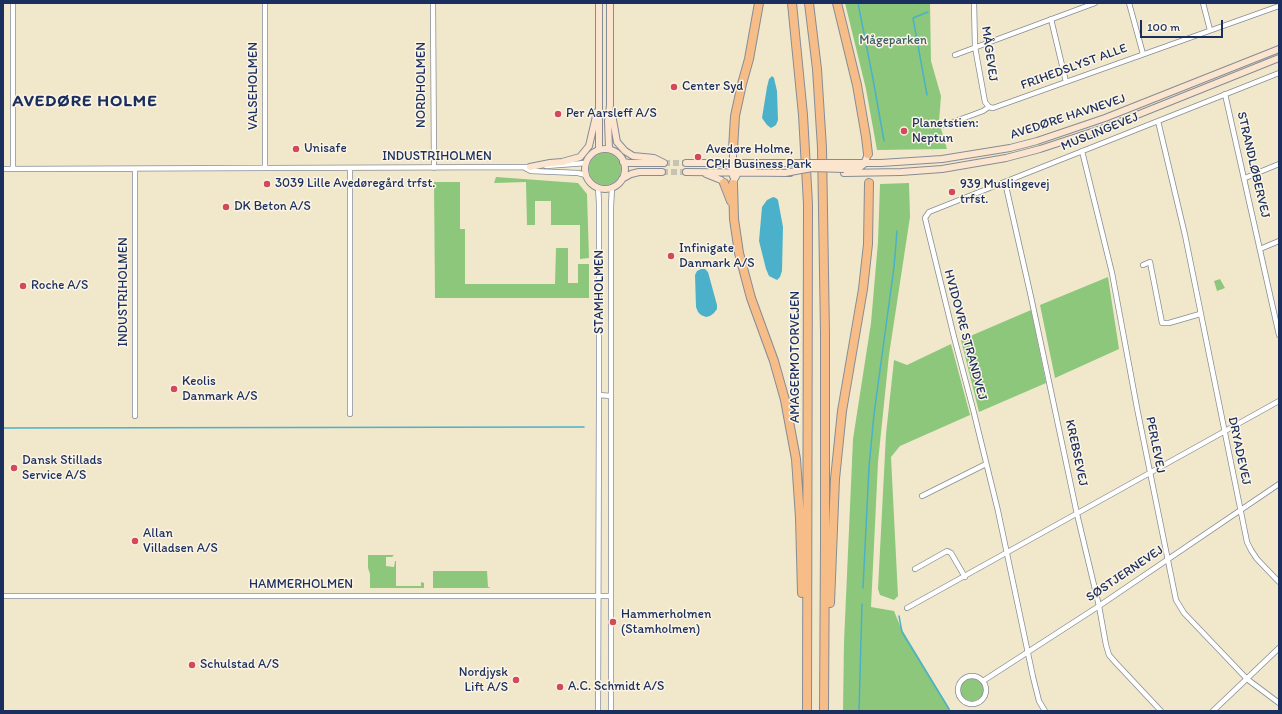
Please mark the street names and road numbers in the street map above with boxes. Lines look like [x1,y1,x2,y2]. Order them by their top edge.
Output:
street label: MÅGEVEJ [977,25,1001,83]
street label: FRIHEDSLYST ALLE [1019,41,1129,93]
street label: VALSEHOLMEN [246,42,262,130]
street label: NORDHOLMEN [414,42,430,128]
street label: AVEDØRE HAVNEVEJ [1008,91,1128,143]
street label: MUSLINGEVEJ [1059,109,1141,155]
street label: STRANDLØBERVEJ [1233,110,1273,220]
street label: INDUSTRIHOLMEN [382,149,492,165]
street label: INDUSTRIHOLMEN [116,237,132,347]
street label: STAMHOLMEN [592,250,608,334]
street label: HVIDOVRE STRANDVEJ [940,268,990,402]
street label: AMAGERMOTORVEJEN [788,291,804,423]
street label: PERLEVEJ [1142,415,1168,475]
street label: DRYADEVEJ [1224,415,1254,487]
street label: KREBSEVEJ [1061,418,1091,488]
street label: SØSTJERNEVEJ [1083,542,1167,606]
street label: HAMMERHOLMEN [249,577,353,593]

